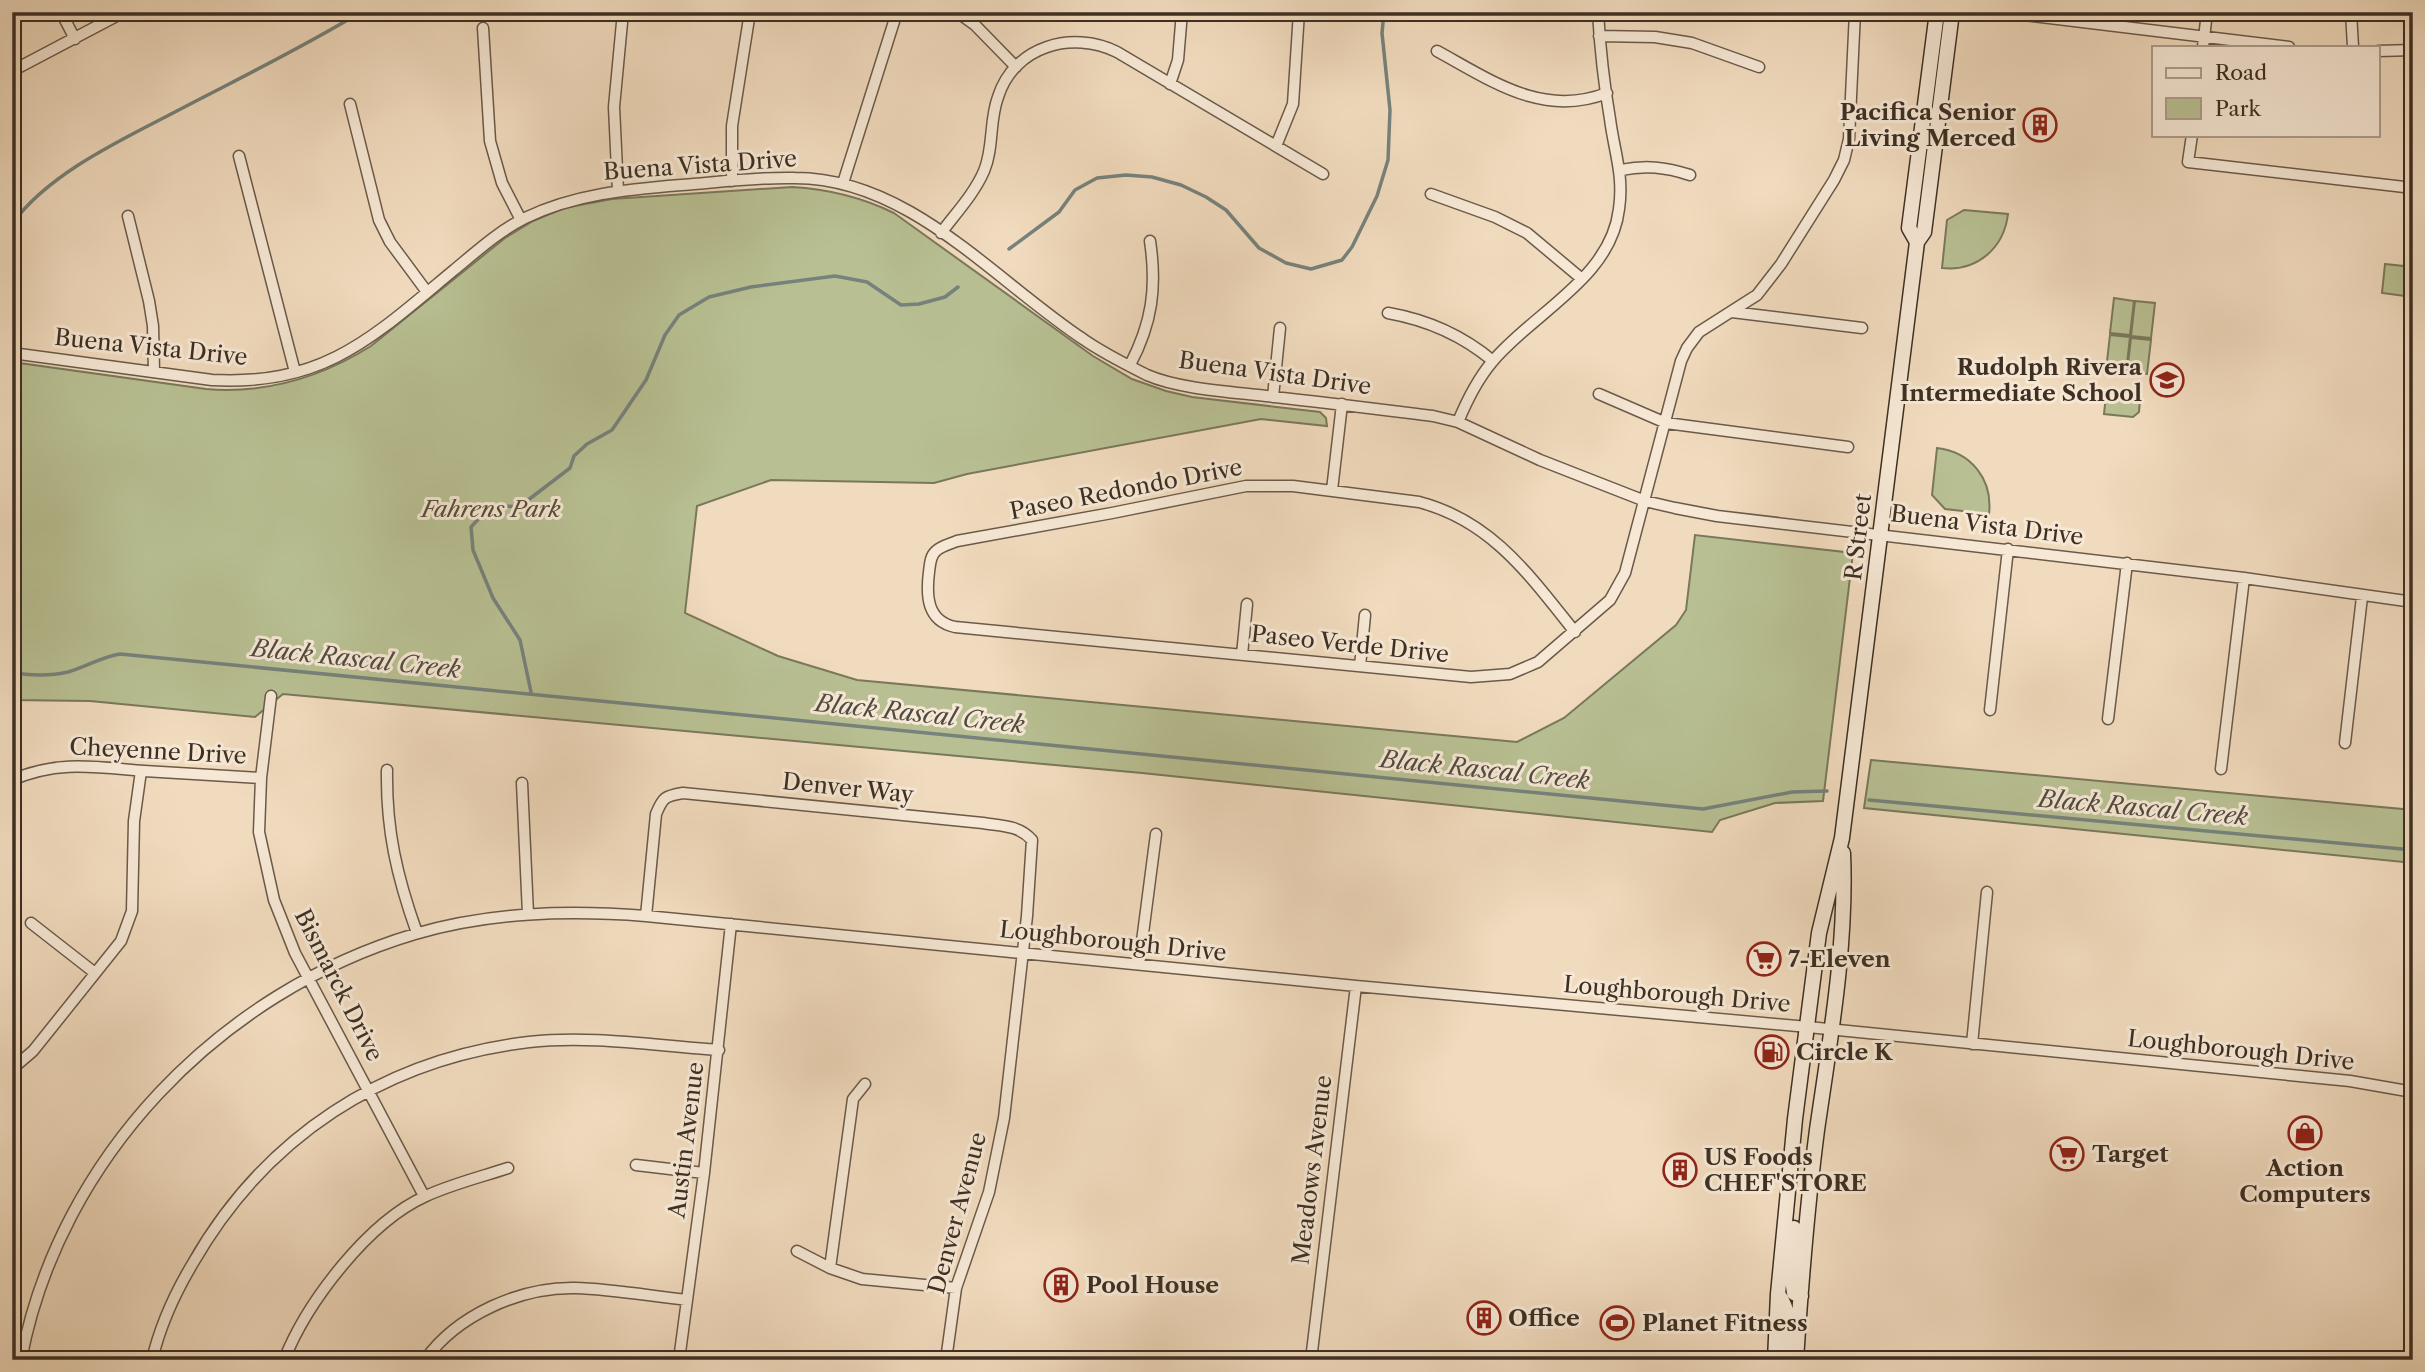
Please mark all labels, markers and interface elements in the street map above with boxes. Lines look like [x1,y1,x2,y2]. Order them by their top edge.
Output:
legend [2152,46,2380,136]
text: Road [2215,60,2267,85]
text: Park [2215,96,2261,121]
place label: Pacifica Senior Living Merced [1840,98,2017,152]
building icon: Pacifica Senior Living Merced [2021,106,2059,144]
street label: Buena Vista Drive [602,144,798,186]
street label: Buena Vista Drive [53,323,249,371]
street label: Buena Vista Drive [1177,346,1373,400]
place label: Rudolph Rivera Intermediate School [1900,353,2143,407]
school or university icon: Rudolph Rivera Intermediate School [2148,361,2186,399]
street label: Paseo Redondo Drive [1007,453,1245,525]
street label: R Street [1839,492,1877,582]
park label: Fahrens Park [419,495,561,523]
street label: Buena Vista Drive [1889,499,2085,551]
street label: Paseo Verde Drive [1250,620,1450,668]
water label: Black Rascal Creek [248,633,463,684]
water label: Black Rascal Creek [812,688,1027,739]
street label: Cheyenne Drive [69,732,247,770]
water label: Black Rascal Creek [1377,744,1592,795]
street label: Denver Way [781,767,915,809]
water label: Black Rascal Creek [2035,784,2250,831]
street label: Bismarck Drive [289,904,389,1066]
street label: Loughborough Drive [998,915,1228,967]
supermarket icon: 7-Eleven [1745,940,1783,978]
place label: 7-Eleven [1788,945,1891,973]
street label: Loughborough Drive [1562,970,1792,1018]
street label: Loughborough Drive [2126,1024,2356,1076]
fuel station icon: Circle K [1753,1033,1791,1071]
place label: Circle K [1796,1038,1893,1066]
street label: Austin Avenue [662,1060,709,1221]
street label: Meadows Avenue [1286,1074,1338,1266]
shop icon: Action Computers [2286,1114,2324,1152]
street label: Denver Avenue [922,1129,992,1297]
supermarket icon: Target [2048,1135,2086,1173]
place label: Target [2092,1140,2169,1168]
place label: US Foods CHEF'STORE [1704,1143,1867,1197]
building icon: US Foods CHEF'STORE [1661,1151,1699,1189]
place label: Action Computers [2239,1154,2371,1208]
building icon: Pool House [1042,1266,1080,1304]
place label: Pool House [1086,1271,1219,1299]
building icon: Office [1465,1299,1503,1337]
place label: Office [1508,1304,1580,1332]
sports icon: Planet Fitness [1598,1304,1636,1342]
place label: Planet Fitness [1642,1309,1808,1337]

